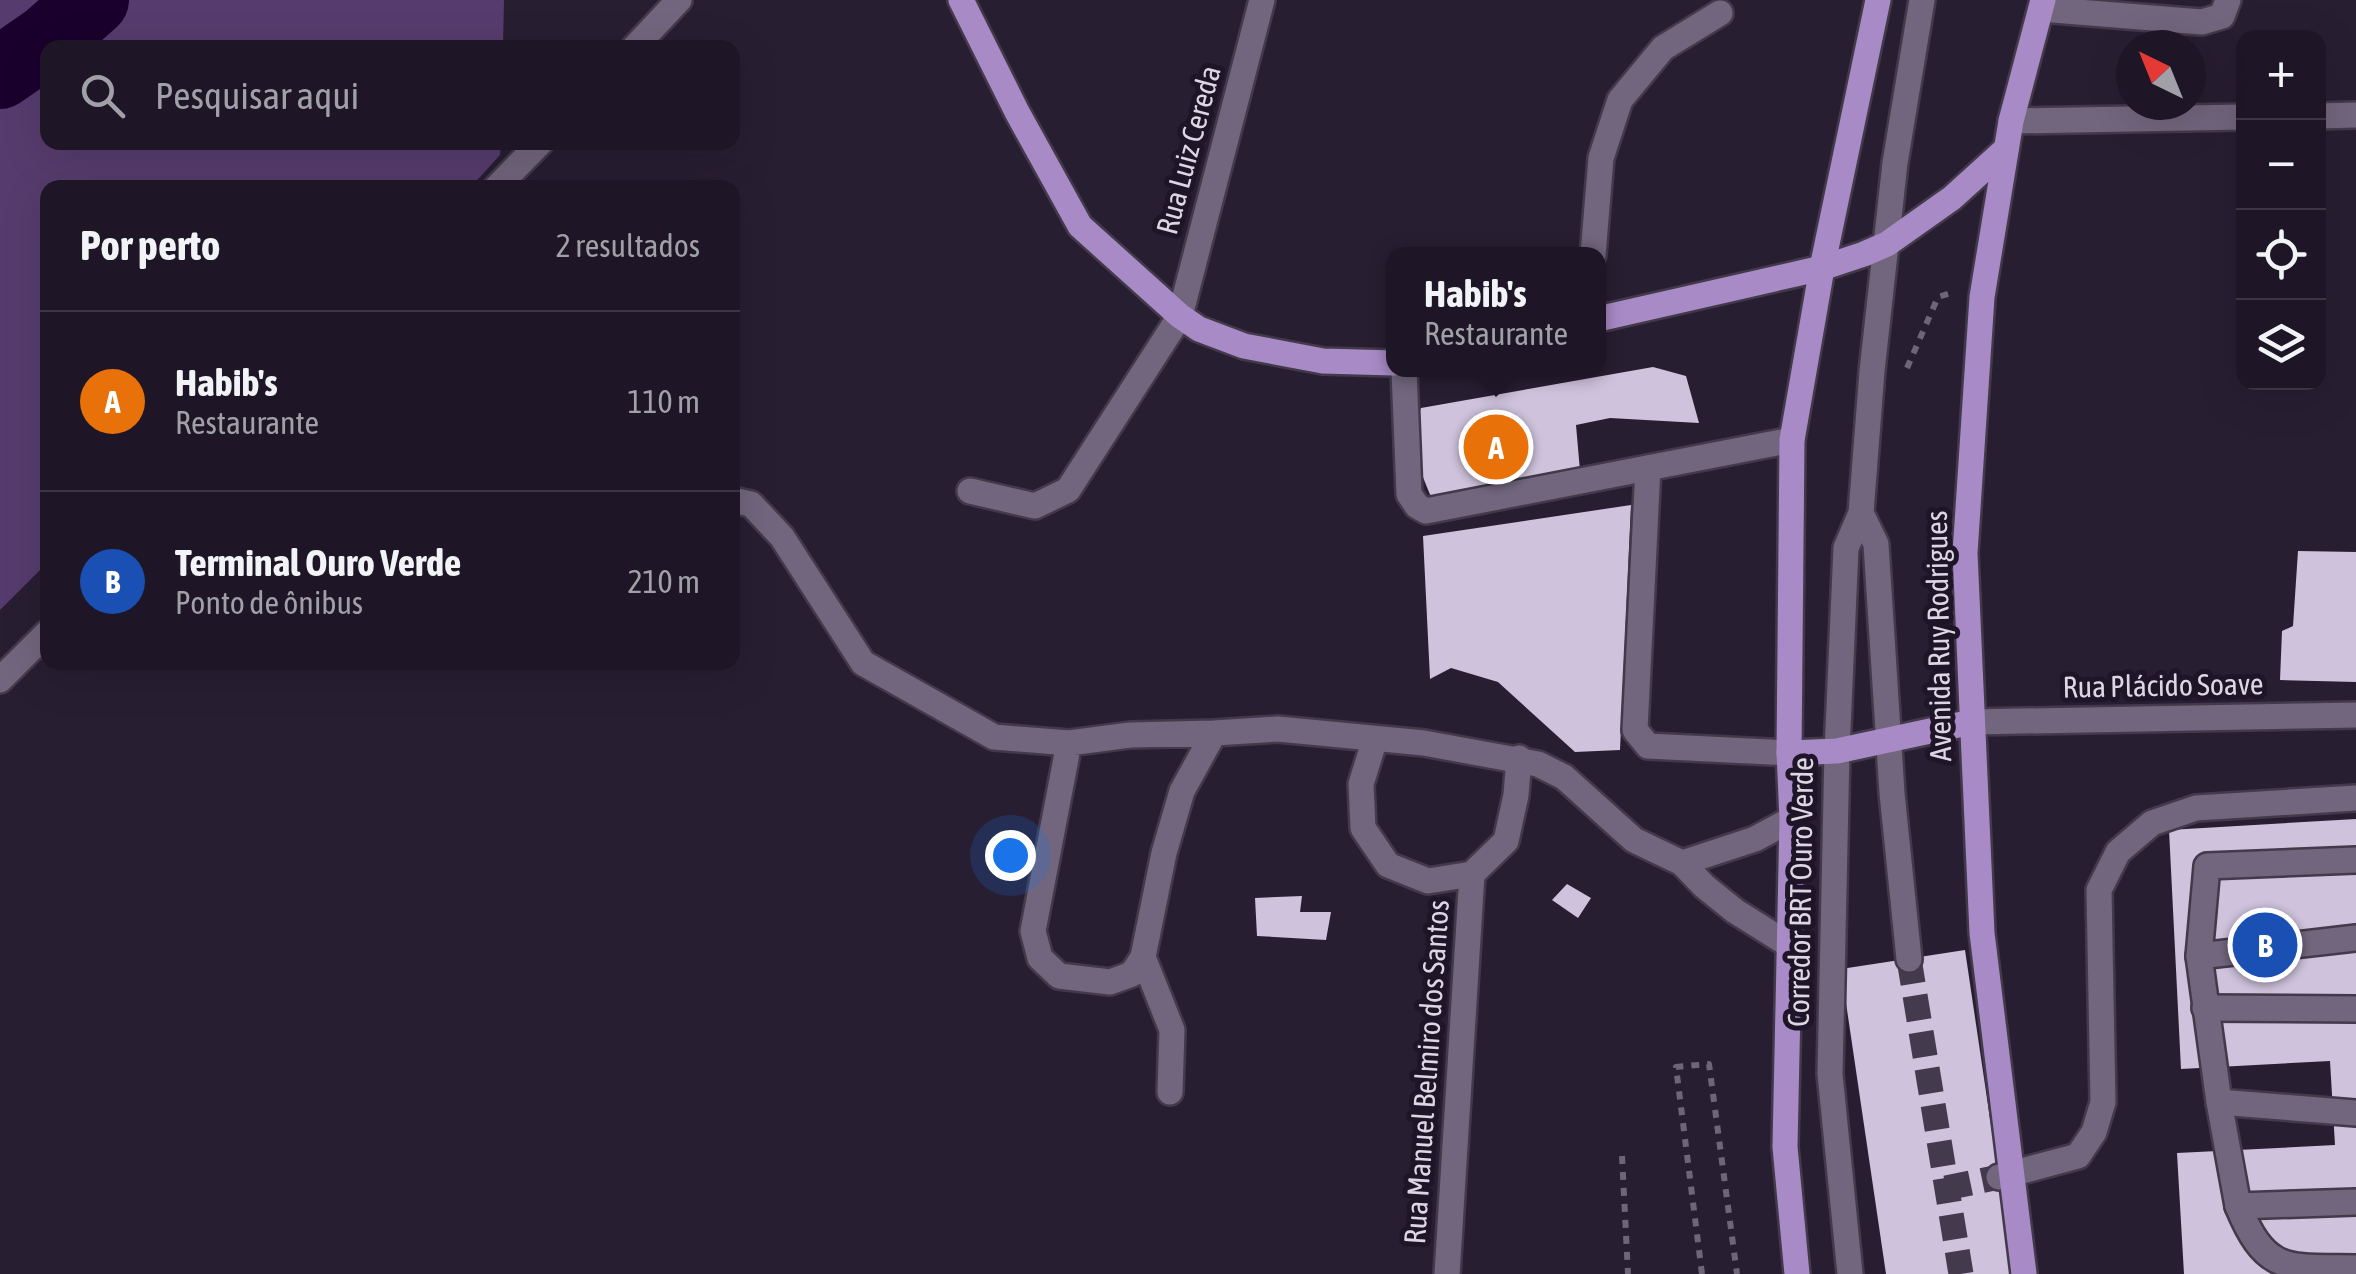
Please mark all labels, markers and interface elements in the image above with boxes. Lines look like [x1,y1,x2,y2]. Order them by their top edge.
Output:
north arrow [2116,30,2206,120]
map controls [2236,30,2326,390]
button: + [2236,30,2326,120]
search box [40,40,740,150]
street label: Rua Luiz Cereda [1149,62,1227,238]
icon: search [75,68,130,123]
text: Pesquisar aqui [155,74,359,117]
button: − [2236,120,2326,210]
button: locate [2236,210,2326,300]
text: Por perto [80,221,220,269]
text: 2 resultados [556,227,700,264]
popup [1386,247,1606,377]
text: Habib's [1424,272,1527,315]
button: layers [2236,300,2326,390]
text: Restaurante [1424,315,1568,352]
text: Habib's [175,361,278,404]
text: A [105,383,120,420]
text: 110 m [627,383,700,420]
text: Restaurante [175,404,319,441]
pin: A [1464,410,1528,484]
street label: Avenida Ruy Rodrigues [1919,510,1957,762]
text: Terminal Ouro Verde [175,541,461,584]
text: B [105,563,120,600]
text: 210 m [627,563,700,600]
text: Ponto de ônibus [175,584,363,621]
street label: Rua Plácido Soave [2062,666,2264,704]
street label: Corredor BRT Ouro Verde [1781,757,1819,1027]
your location [985,830,1036,881]
street label: Rua Manuel Belmiro dos Santos [1397,899,1455,1245]
pin: B [2232,908,2298,982]

